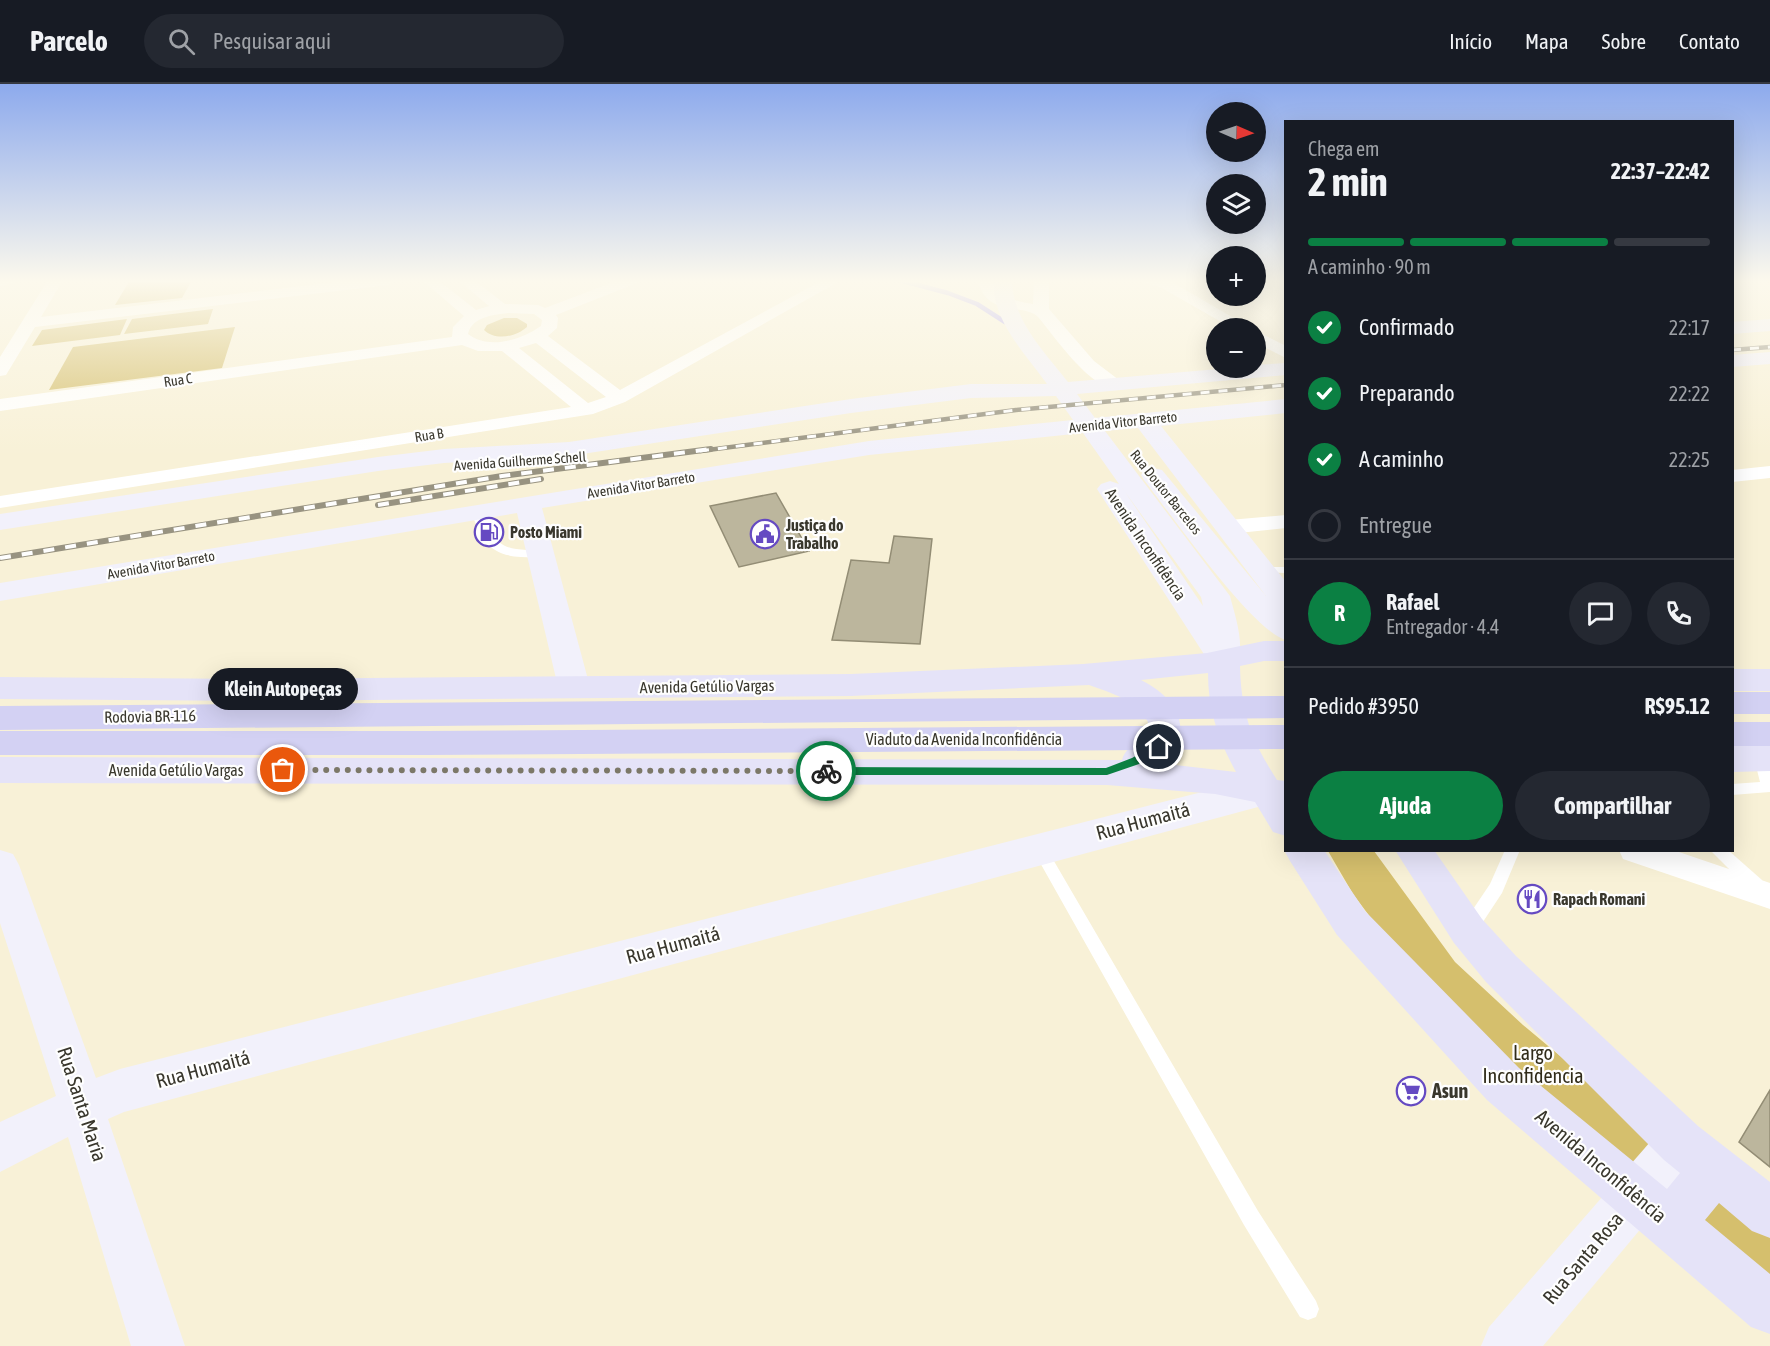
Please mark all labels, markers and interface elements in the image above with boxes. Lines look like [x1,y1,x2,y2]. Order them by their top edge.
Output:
search box [144,14,564,68]
text: Parcelo [30,25,108,57]
icon: search [165,25,198,58]
text: Pesquisar aqui [213,28,331,54]
text: Início [1449,29,1492,53]
text: Mapa [1525,29,1569,53]
text: Sobre [1602,29,1646,53]
text: Contato [1679,29,1740,53]
north arrow [1206,102,1266,162]
map controls [1206,102,1266,378]
text: Chega em [1308,137,1380,160]
text: 22:37–22:42 [1611,158,1710,184]
text: 2 min [1308,160,1388,204]
button: layers [1206,174,1266,234]
button: + [1206,246,1266,306]
text: A caminho · 90 m [1308,255,1431,278]
icon: check [1308,311,1341,344]
text: Confirmado [1359,314,1454,340]
text: 22:17 [1669,316,1710,339]
button: − [1206,318,1266,378]
street label: Rua C [163,370,194,390]
icon: check [1308,377,1341,410]
text: Preparando [1359,380,1455,406]
text: 22:22 [1669,382,1710,405]
street label: Avenida Vitor Barreto [1068,408,1178,436]
street label: Rua B [414,425,445,445]
icon: check [1308,443,1341,476]
text: A caminho [1359,446,1444,472]
street label: Rua Doutor Barcelos [1127,447,1205,537]
street label: Avenida Guilherme Schell [453,448,587,474]
text: 22:25 [1669,448,1710,471]
street label: Avenida Vitor Barreto [586,469,696,501]
street label: Avenida Inconfidência [1102,485,1190,603]
text: Entregue [1359,512,1432,538]
fuel station icon: Posto Miami [473,516,505,548]
place label: Justiça do Trabalho [785,516,844,552]
public building icon: Justiça do Trabalho [749,518,781,550]
place label: Posto Miami [510,523,582,541]
street label: Avenida Vitor Barreto [106,548,216,582]
button: chat [1569,582,1632,645]
button: phone [1647,582,1710,645]
text: Rafael [1386,589,1439,615]
text: R [1334,600,1345,626]
text: Entregador · 4.4 [1386,615,1499,638]
callout: Klein Autopeças [208,668,358,710]
street label: Avenida Getúlio Vargas [640,676,775,697]
text: Klein Autopeças [224,677,342,700]
text: Pedido #3950 [1308,693,1419,719]
text: R$95.12 [1644,693,1710,719]
street label: Rodovia BR-116 [104,706,196,726]
pin [1133,721,1184,772]
street label: Viaduto da Avenida Inconfidência [866,730,1062,748]
icon: home [1142,730,1175,763]
courier [796,741,856,801]
pin [257,744,308,795]
icon: bag [266,753,299,786]
icon: bike [810,755,843,788]
street label: Avenida Getúlio Vargas [109,761,244,780]
button: Ajuda [1308,771,1503,840]
button: Compartilhar [1515,771,1710,840]
street label: Rua Humaitá [1093,797,1192,844]
restaurant icon: Rapach Romani [1516,883,1548,915]
place label: Rapach Romani [1553,890,1646,908]
street label: Rua Humaitá [623,921,722,968]
park label: Largo Inconfidencia [1483,1041,1583,1087]
street label: Rua Santa Maria [53,1044,112,1164]
street label: Rua Humaitá [153,1045,252,1092]
supermarket icon: Asun [1395,1075,1427,1107]
place label: Asun [1431,1079,1468,1102]
street label: Avenida Inconfidência [1531,1104,1671,1227]
street label: Rua Santa Rosa [1538,1207,1628,1308]

